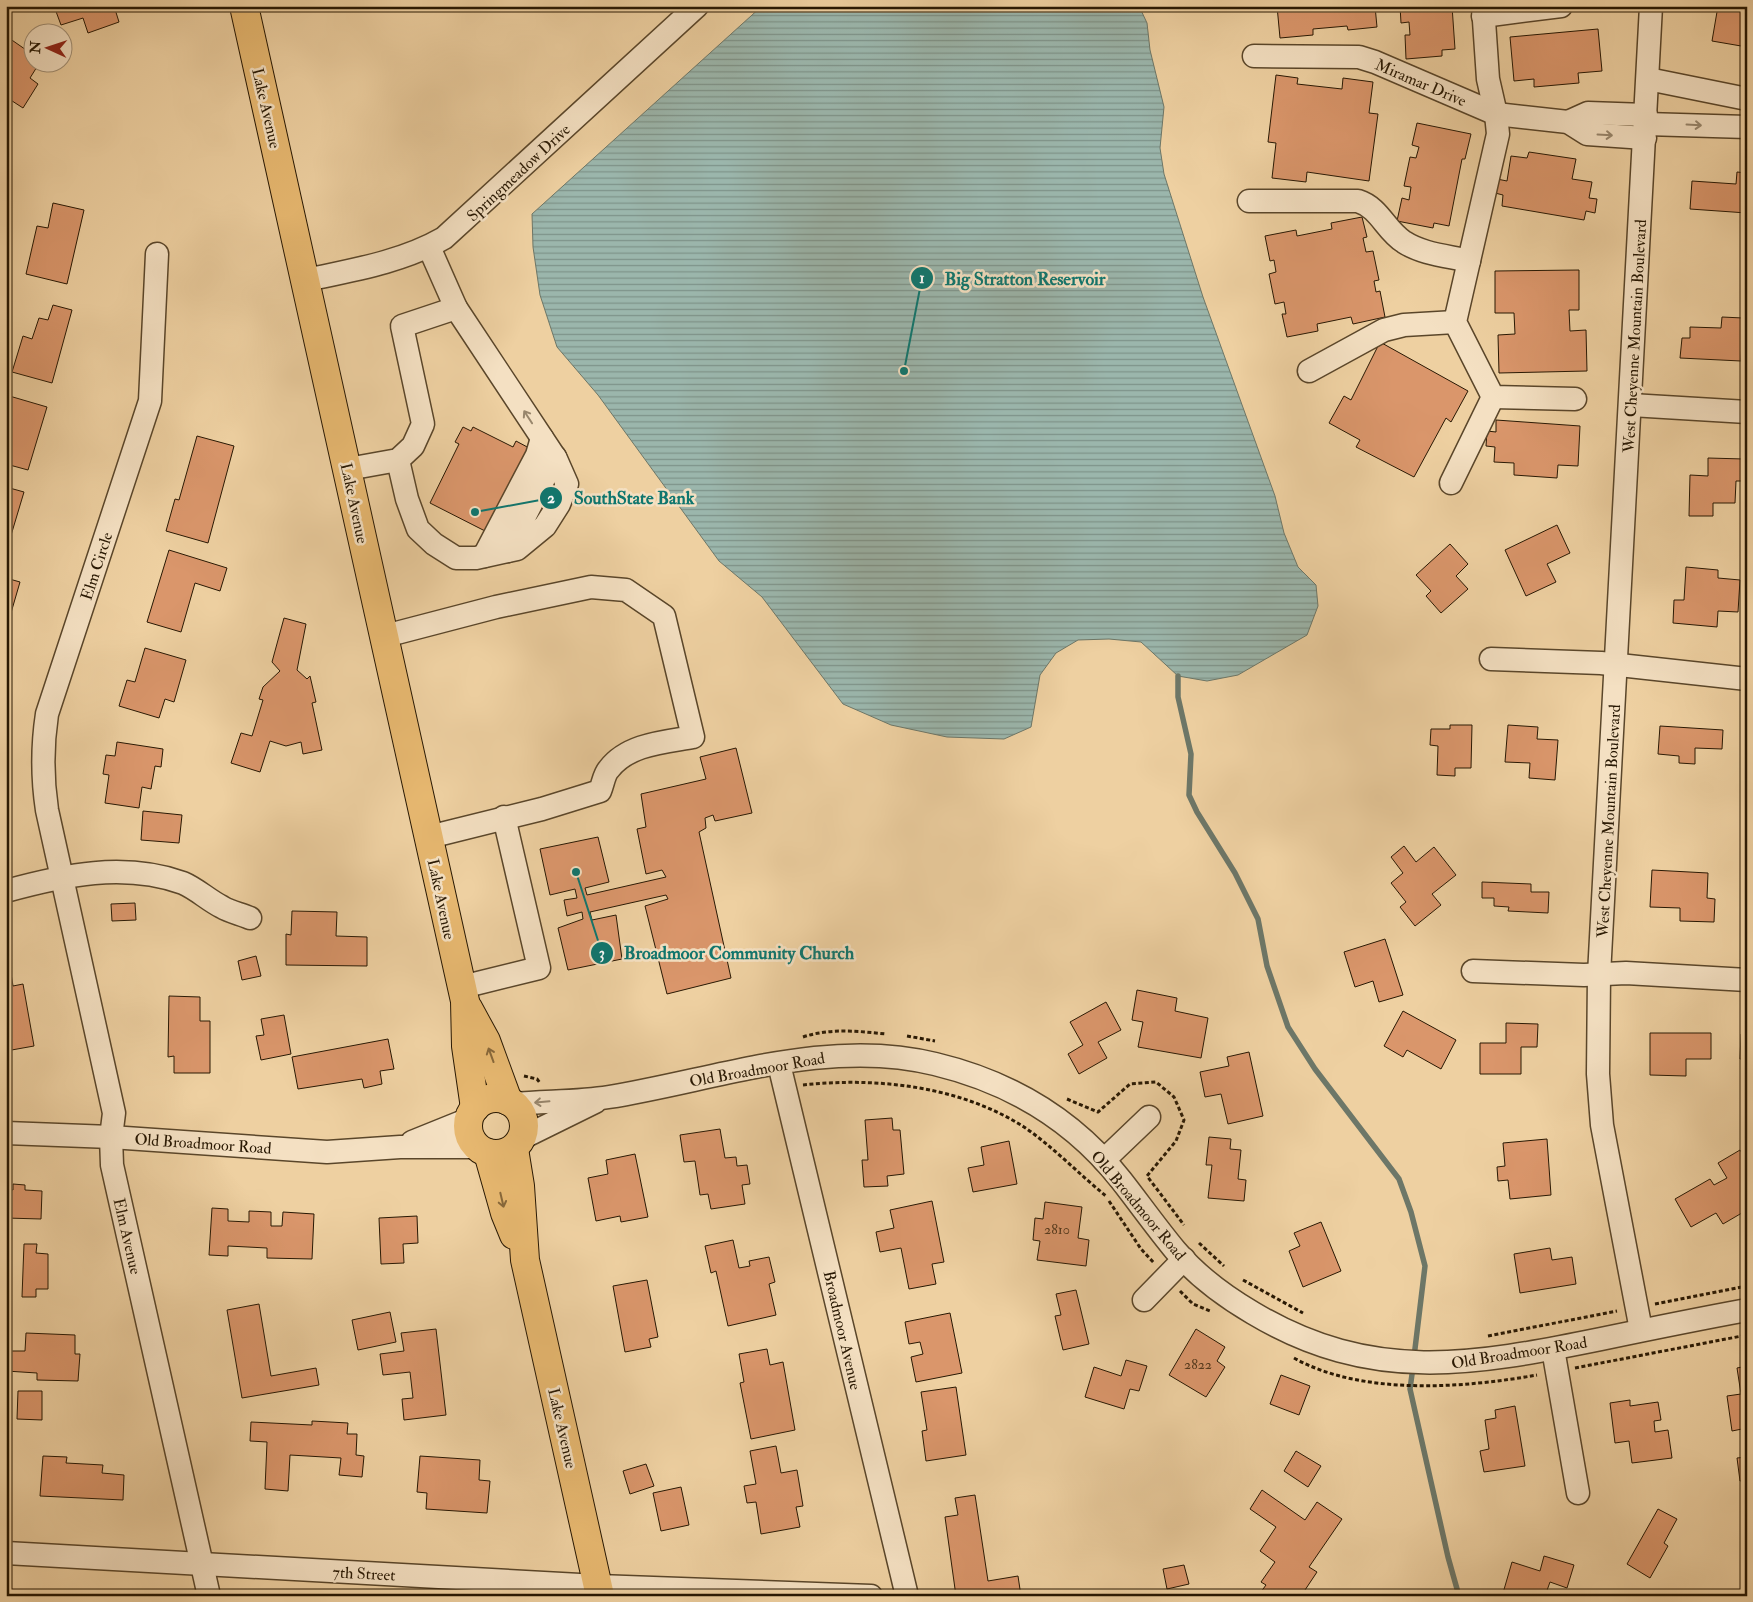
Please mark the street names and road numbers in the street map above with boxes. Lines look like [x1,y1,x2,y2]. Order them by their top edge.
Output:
street label: Miramar Drive [1372,55,1470,111]
street label: Lake Avenue [247,66,285,151]
street label: Springmeadow Drive [463,119,576,227]
street label: West Cheyenne Mountain Boulevard [1619,219,1651,454]
street label: Lake Avenue [336,461,372,546]
street label: Elm Circle [77,529,117,603]
street label: West Cheyenne Mountain Boulevard [1593,704,1625,939]
street label: Lake Avenue [423,857,459,942]
street label: Old Broadmoor Road [688,1048,827,1092]
street label: Old Broadmoor Road [134,1129,272,1159]
street label: Old Broadmoor Road [1086,1147,1190,1265]
street label: Elm Avenue [109,1196,146,1277]
street label: Broadmoor Avenue [819,1269,866,1392]
street label: Old Broadmoor Road [1450,1332,1589,1374]
street label: Lake Avenue [543,1386,581,1471]
street label: 7th Street [332,1562,396,1586]

